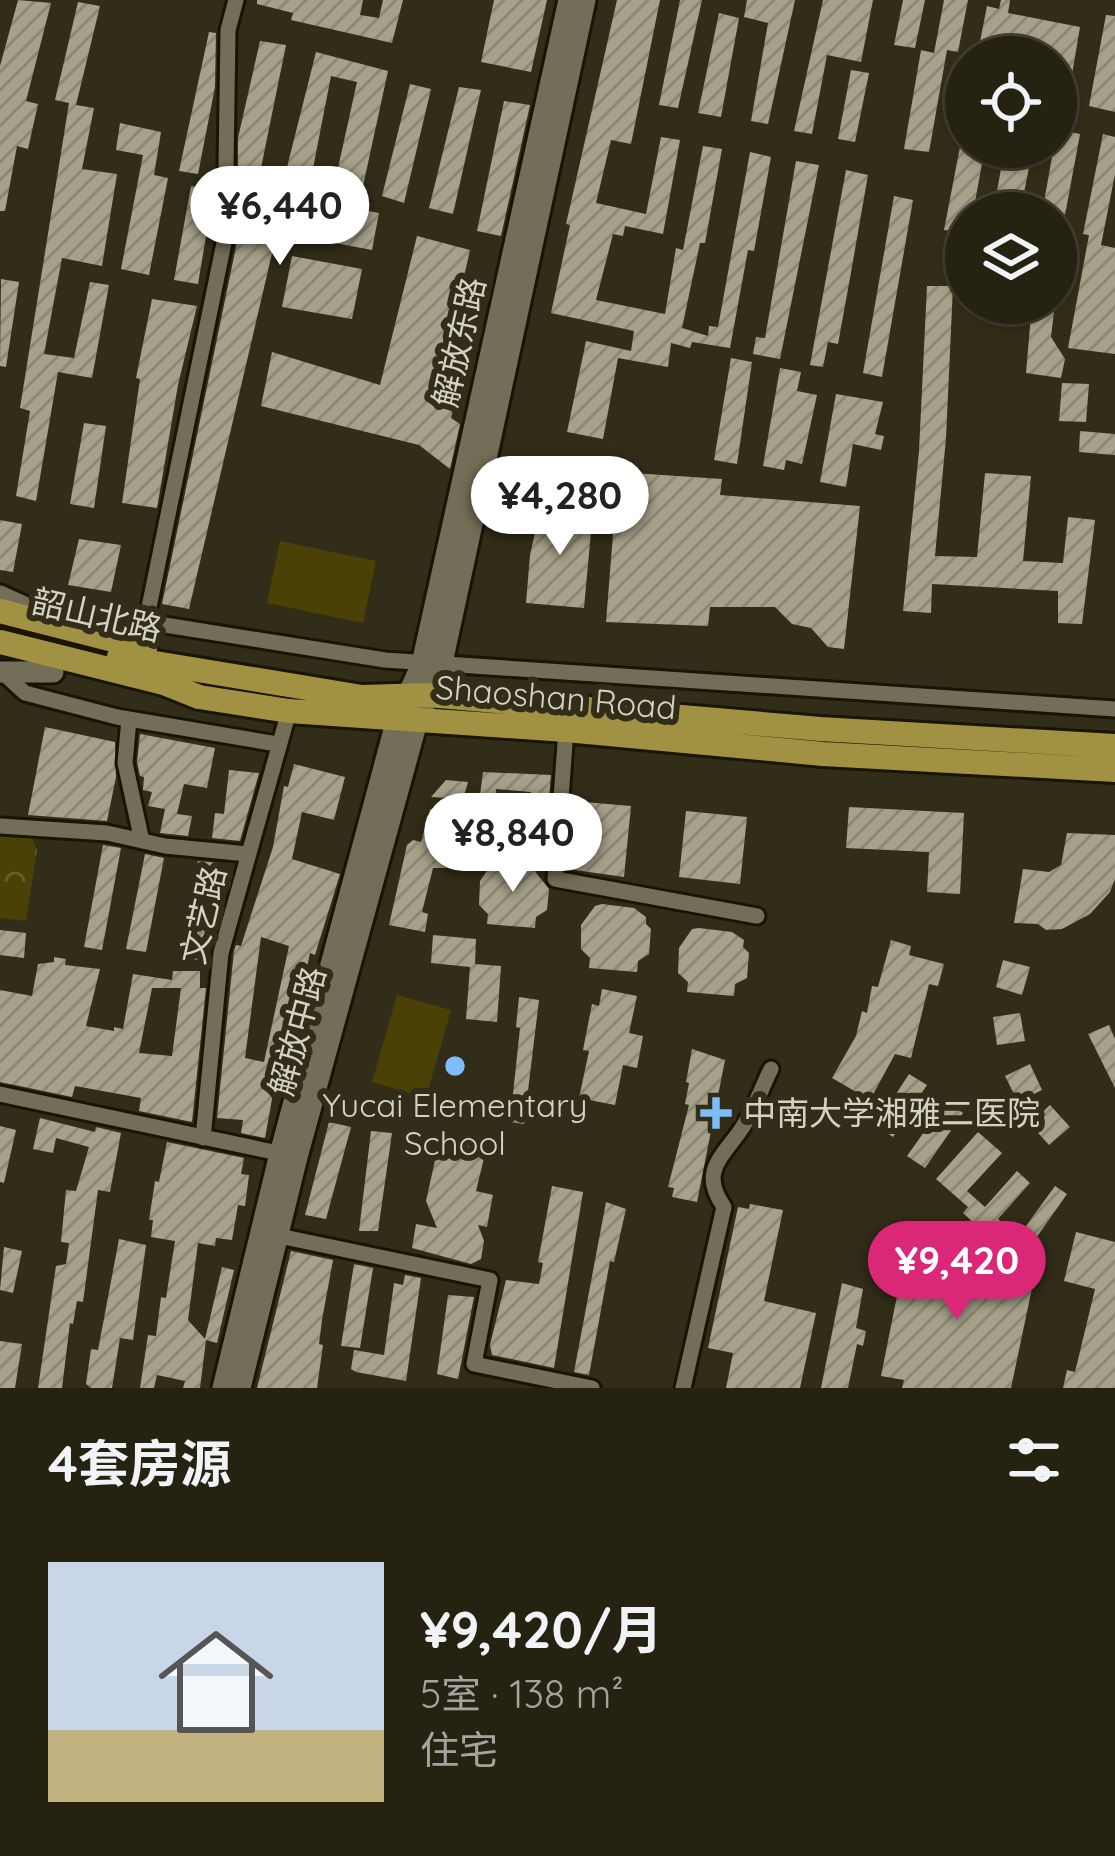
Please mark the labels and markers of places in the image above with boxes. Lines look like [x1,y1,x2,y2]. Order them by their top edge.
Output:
pin: ¥6,440 [182,166,378,268]
pin: ¥4,280 [462,456,658,558]
pin: ¥8,840 [415,793,611,895]
marker: Yucai Elementary School [442,1053,468,1079]
place label: Yucai Elementary School [323,1084,587,1163]
place label: 中南大学湘雅二医院 [743,1092,1040,1133]
marker: 中南大学湘雅二医院 [700,1097,732,1129]
pin: ¥9,420 [859,1221,1055,1323]

